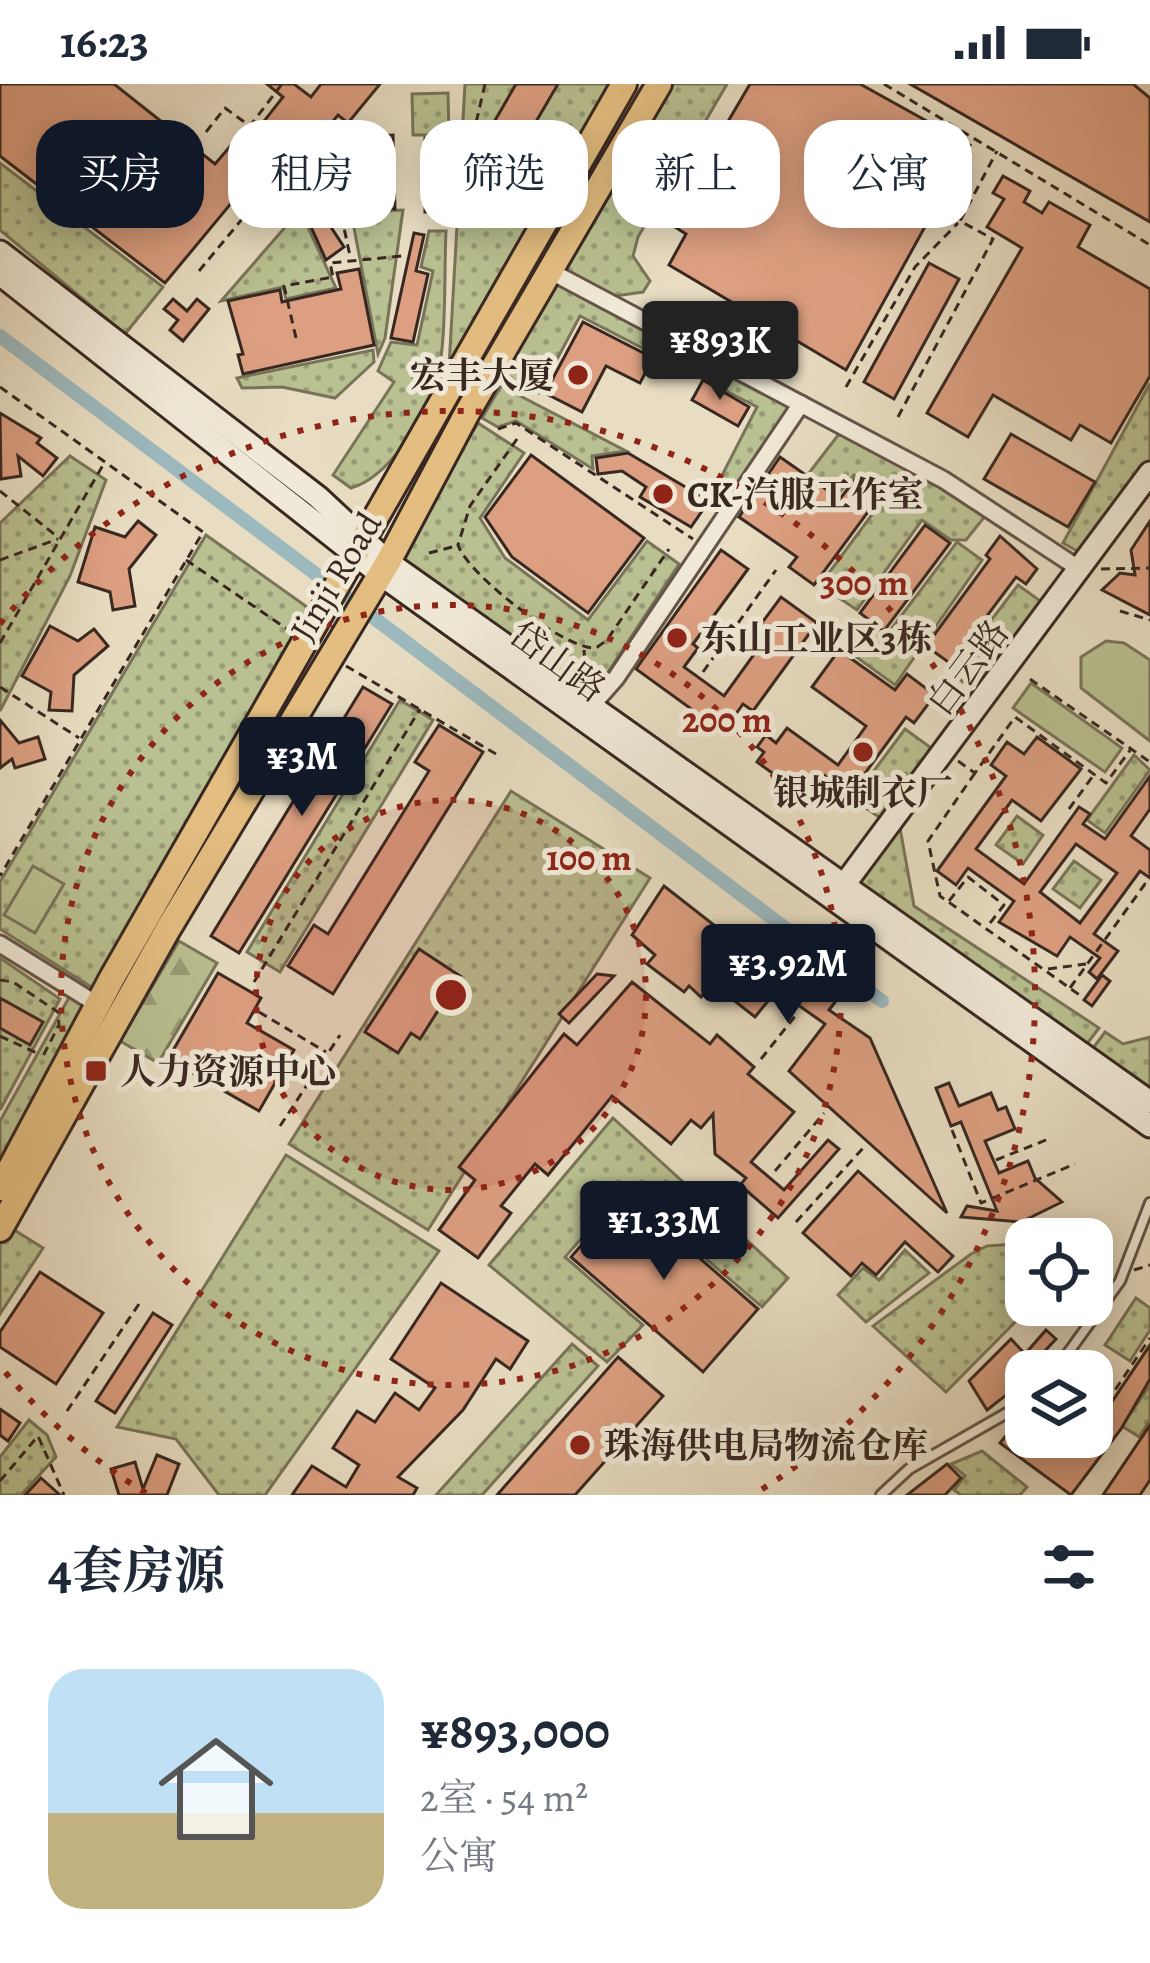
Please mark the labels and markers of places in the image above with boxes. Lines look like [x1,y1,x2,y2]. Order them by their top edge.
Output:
pin: ¥893K [636,301,804,403]
place label: 宏丰大厦 [410,351,554,400]
marker: 宏丰大厦 [565,362,591,388]
place label: CK-汽服工作室 [687,470,923,519]
marker: CK-汽服工作室 [650,481,676,507]
place label: 东山工业区3栋 [701,614,932,663]
marker: 东山工业区3栋 [664,625,690,651]
pin: ¥3M [244,717,360,819]
marker: 银城制衣厂 [850,739,876,765]
place label: 银城制衣厂 [773,768,953,817]
pin: ¥3.92M [690,924,886,1026]
centre of rings [430,974,472,1016]
place label: 人力资源中心 [120,1047,336,1096]
marker: 人力资源中心 [83,1058,109,1084]
pin: ¥1.33M [566,1181,762,1283]
place label: 珠海供电局物流仓库 [604,1421,928,1470]
marker: 珠海供电局物流仓库 [567,1432,593,1458]

